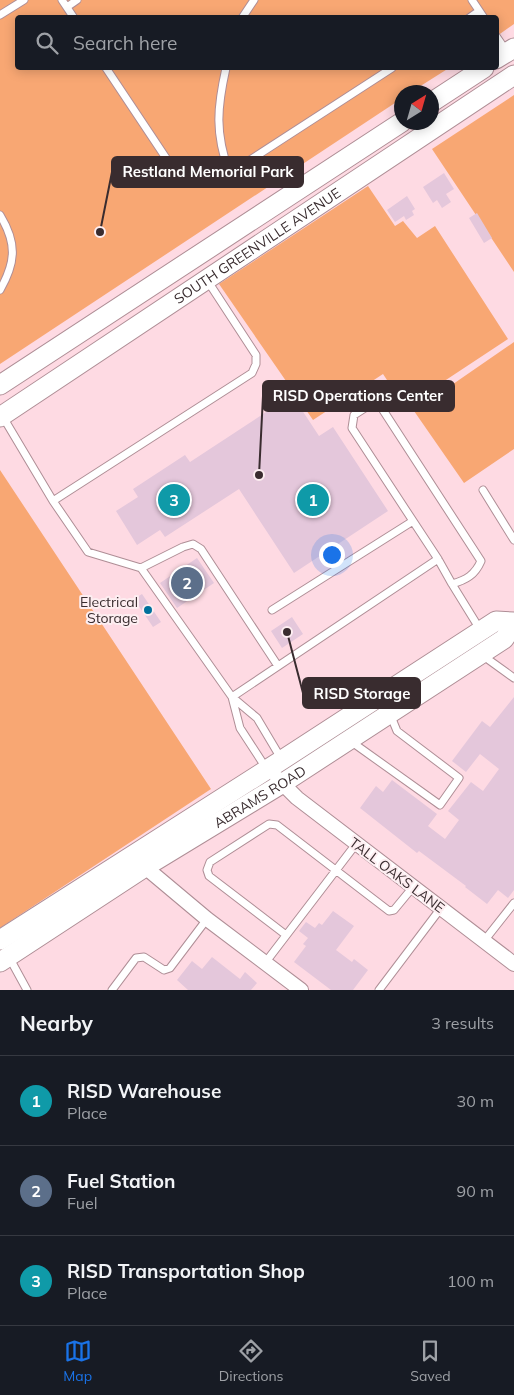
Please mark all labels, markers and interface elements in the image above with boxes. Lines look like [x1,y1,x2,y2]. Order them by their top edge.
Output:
search box [15,15,499,70]
icon: search [33,29,61,57]
text: Search here [73,31,177,55]
north arrow [394,85,439,130]
callout: Restland Memorial Park [112,157,303,187]
text: Restland Memorial Park [122,162,294,181]
street label: SOUTH GREENVILLE AVENUE [170,184,344,308]
callout: RISD Operations Center [263,381,454,411]
text: RISD Operations Center [273,386,443,405]
pin: 3 [158,481,190,519]
pin: 1 [297,481,329,519]
your location [319,542,345,568]
pin: 2 [171,564,203,602]
place label: Electrical Storage [80,593,138,627]
marker: Electrical Storage [142,604,154,616]
callout: RISD Storage [303,678,420,708]
text: RISD Storage [314,684,410,703]
street label: ABRAMS ROAD [210,761,309,832]
street label: TALL OAKS LANE [346,833,448,917]
text: Nearby [20,1010,93,1036]
text: 3 results [431,1013,494,1033]
text: RISD Warehouse [67,1079,221,1103]
text: 1 [31,1091,41,1111]
text: 30 m [457,1091,494,1111]
text: Place [67,1103,107,1123]
text: Fuel Station [67,1169,176,1193]
text: 2 [31,1181,41,1201]
text: 90 m [457,1181,494,1201]
text: Fuel [67,1193,98,1213]
text: RISD Transportation Shop [67,1259,305,1283]
text: 3 [31,1271,41,1291]
text: 100 m [447,1271,494,1291]
text: Place [67,1283,107,1303]
tab: Map [63,1337,92,1385]
tab: Directions [219,1337,284,1385]
tab: Saved [410,1337,451,1385]

